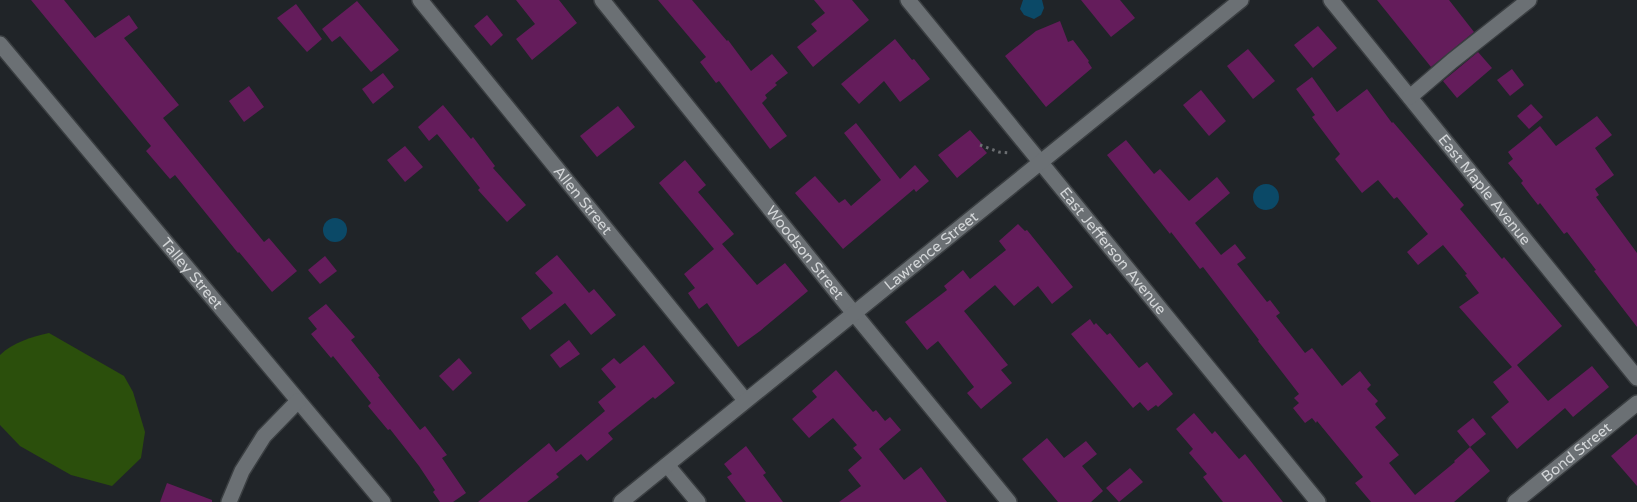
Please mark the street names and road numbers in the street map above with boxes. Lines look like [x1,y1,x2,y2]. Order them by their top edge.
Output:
street label: East Maple Avenue [1434,131,1535,249]
street label: Allen Street [550,162,616,238]
street label: East Jefferson Avenue [1056,184,1170,318]
street label: Woodson Street [762,202,848,303]
street label: Lawrence Street [881,207,982,294]
street label: Talley Street [157,234,227,313]
street label: Bond Street [1538,418,1615,486]

